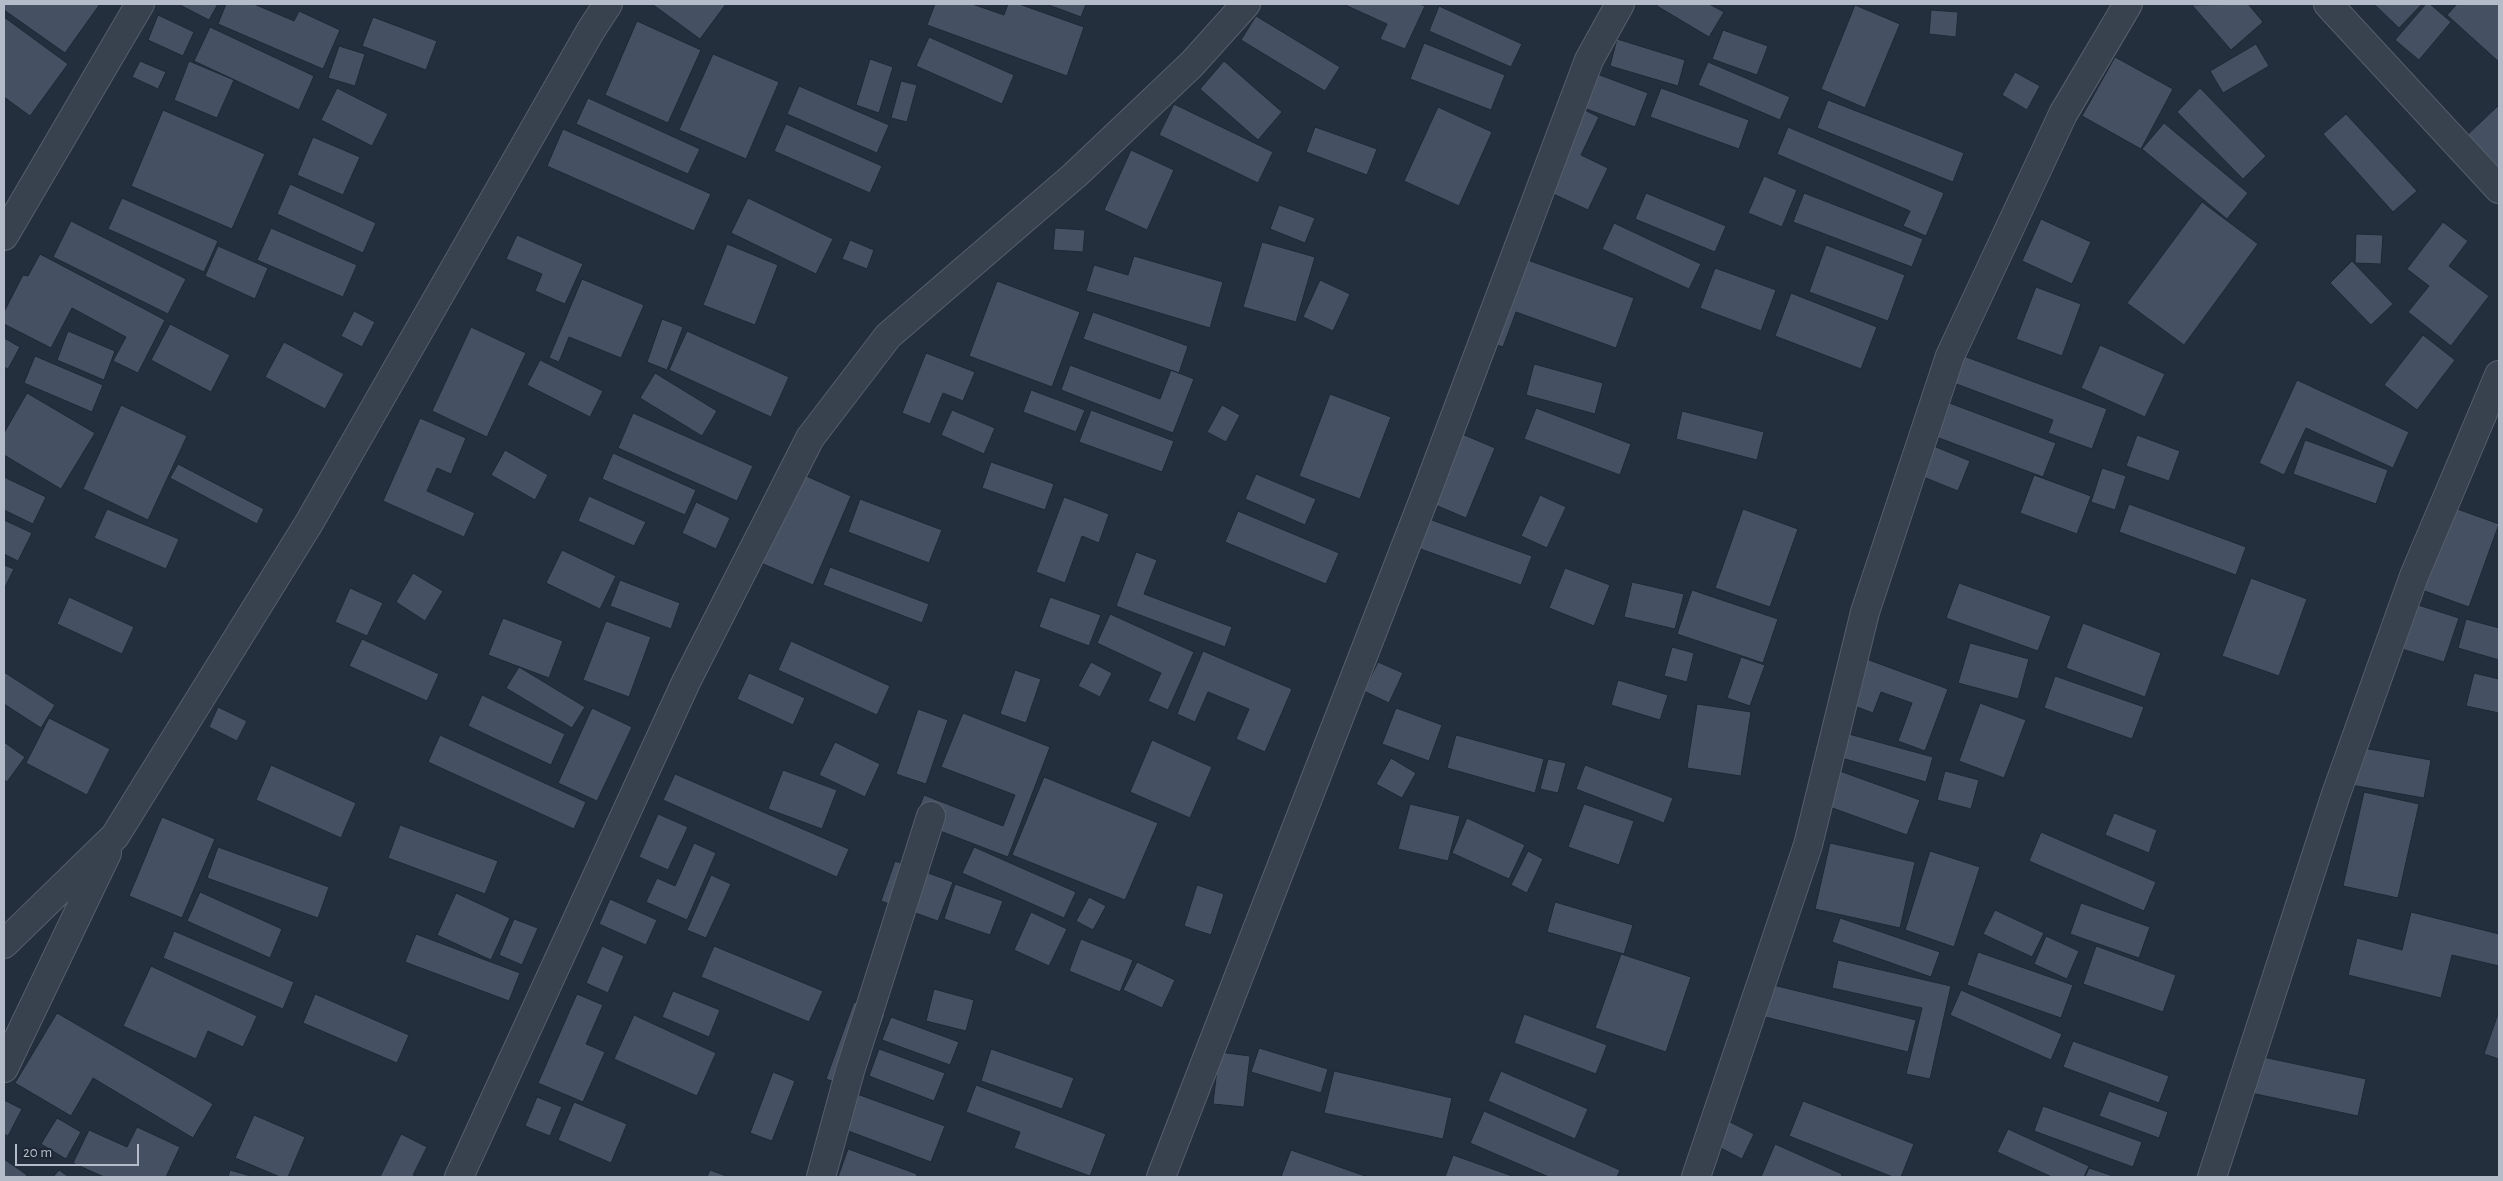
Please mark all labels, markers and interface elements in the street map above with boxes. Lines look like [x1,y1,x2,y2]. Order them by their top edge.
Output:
scale bar [18,1134,141,1166]
text: 20 m [23,1145,52,1160]

